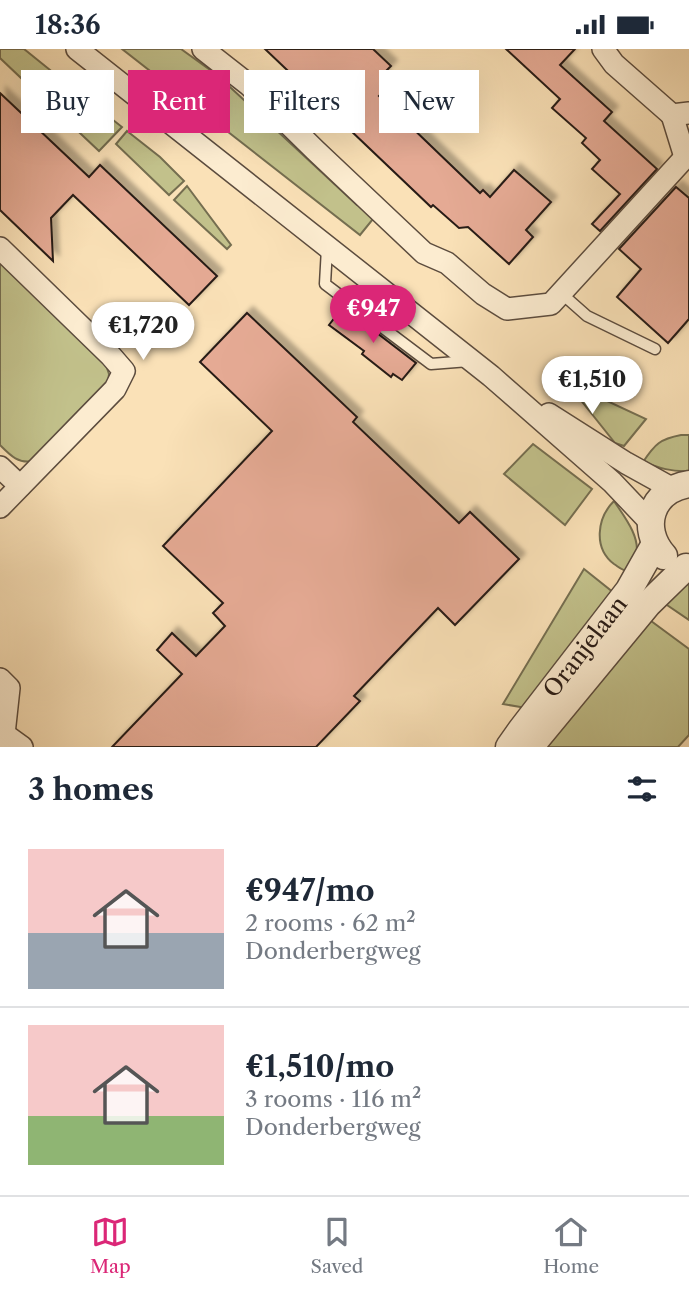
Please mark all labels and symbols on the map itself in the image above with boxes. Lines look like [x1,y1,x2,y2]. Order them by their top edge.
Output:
pin: €947 [332,285,414,345]
pin: €1,720 [86,303,200,362]
pin: €1,510 [535,357,649,416]
street label: Oranjelaan [537,591,633,703]

